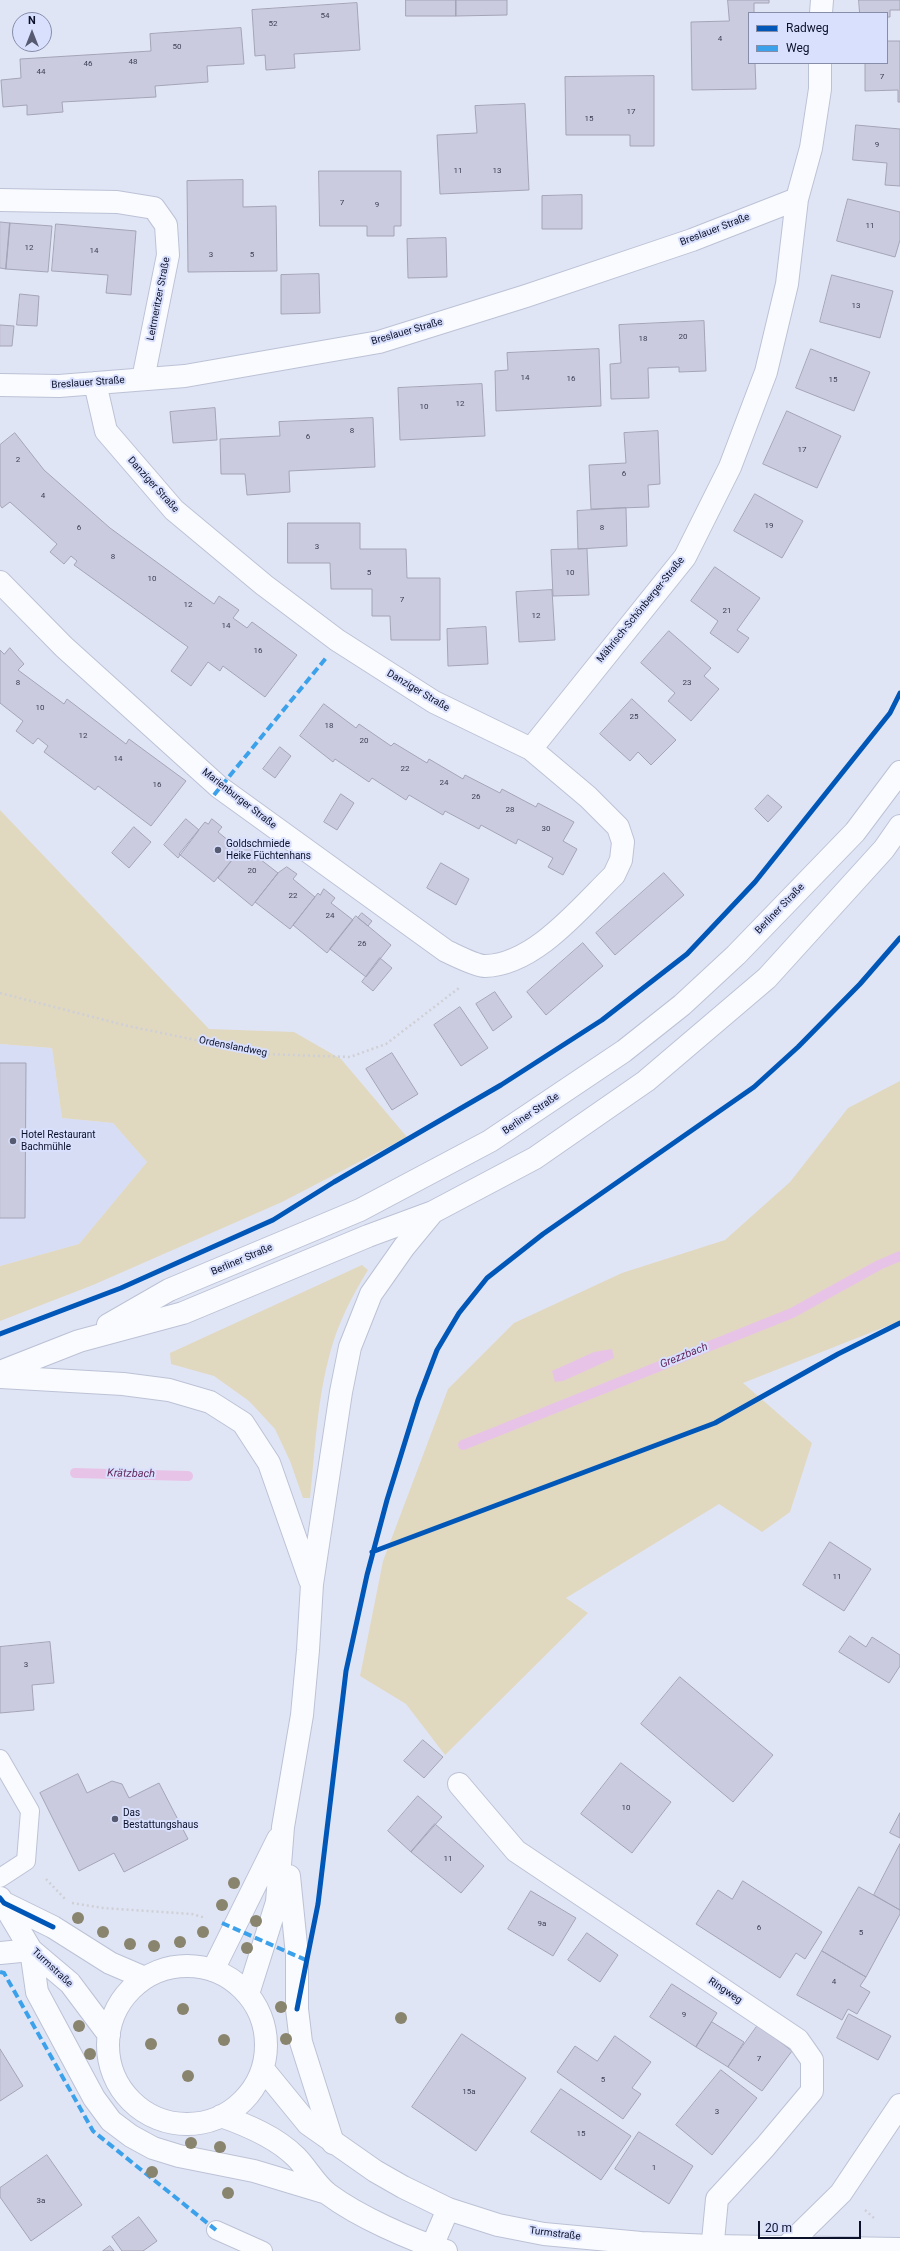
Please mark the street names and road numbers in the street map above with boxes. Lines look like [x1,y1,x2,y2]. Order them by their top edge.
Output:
street label: Breslauer Straße [678,211,752,249]
street label: Leitmeritzer Straße [145,256,173,342]
street label: Breslauer Straße [370,316,444,348]
street label: Breslauer Straße [51,374,125,392]
street label: Danziger Straße [125,455,181,515]
street label: Mährisch-Schönberger-Straße [595,555,687,665]
street label: Danziger Straße [385,668,451,714]
street label: Marienburger Straße [199,766,279,832]
street label: Berliner Straße [753,881,807,937]
street label: Ordenslandweg [198,1035,268,1059]
street label: Berliner Straße [500,1091,562,1137]
street label: Berliner Straße [209,1242,275,1278]
street label: Turmstraße [29,1946,75,1990]
street label: Ringweg [706,1975,744,2007]
street label: Turmstraße [529,2225,581,2243]

